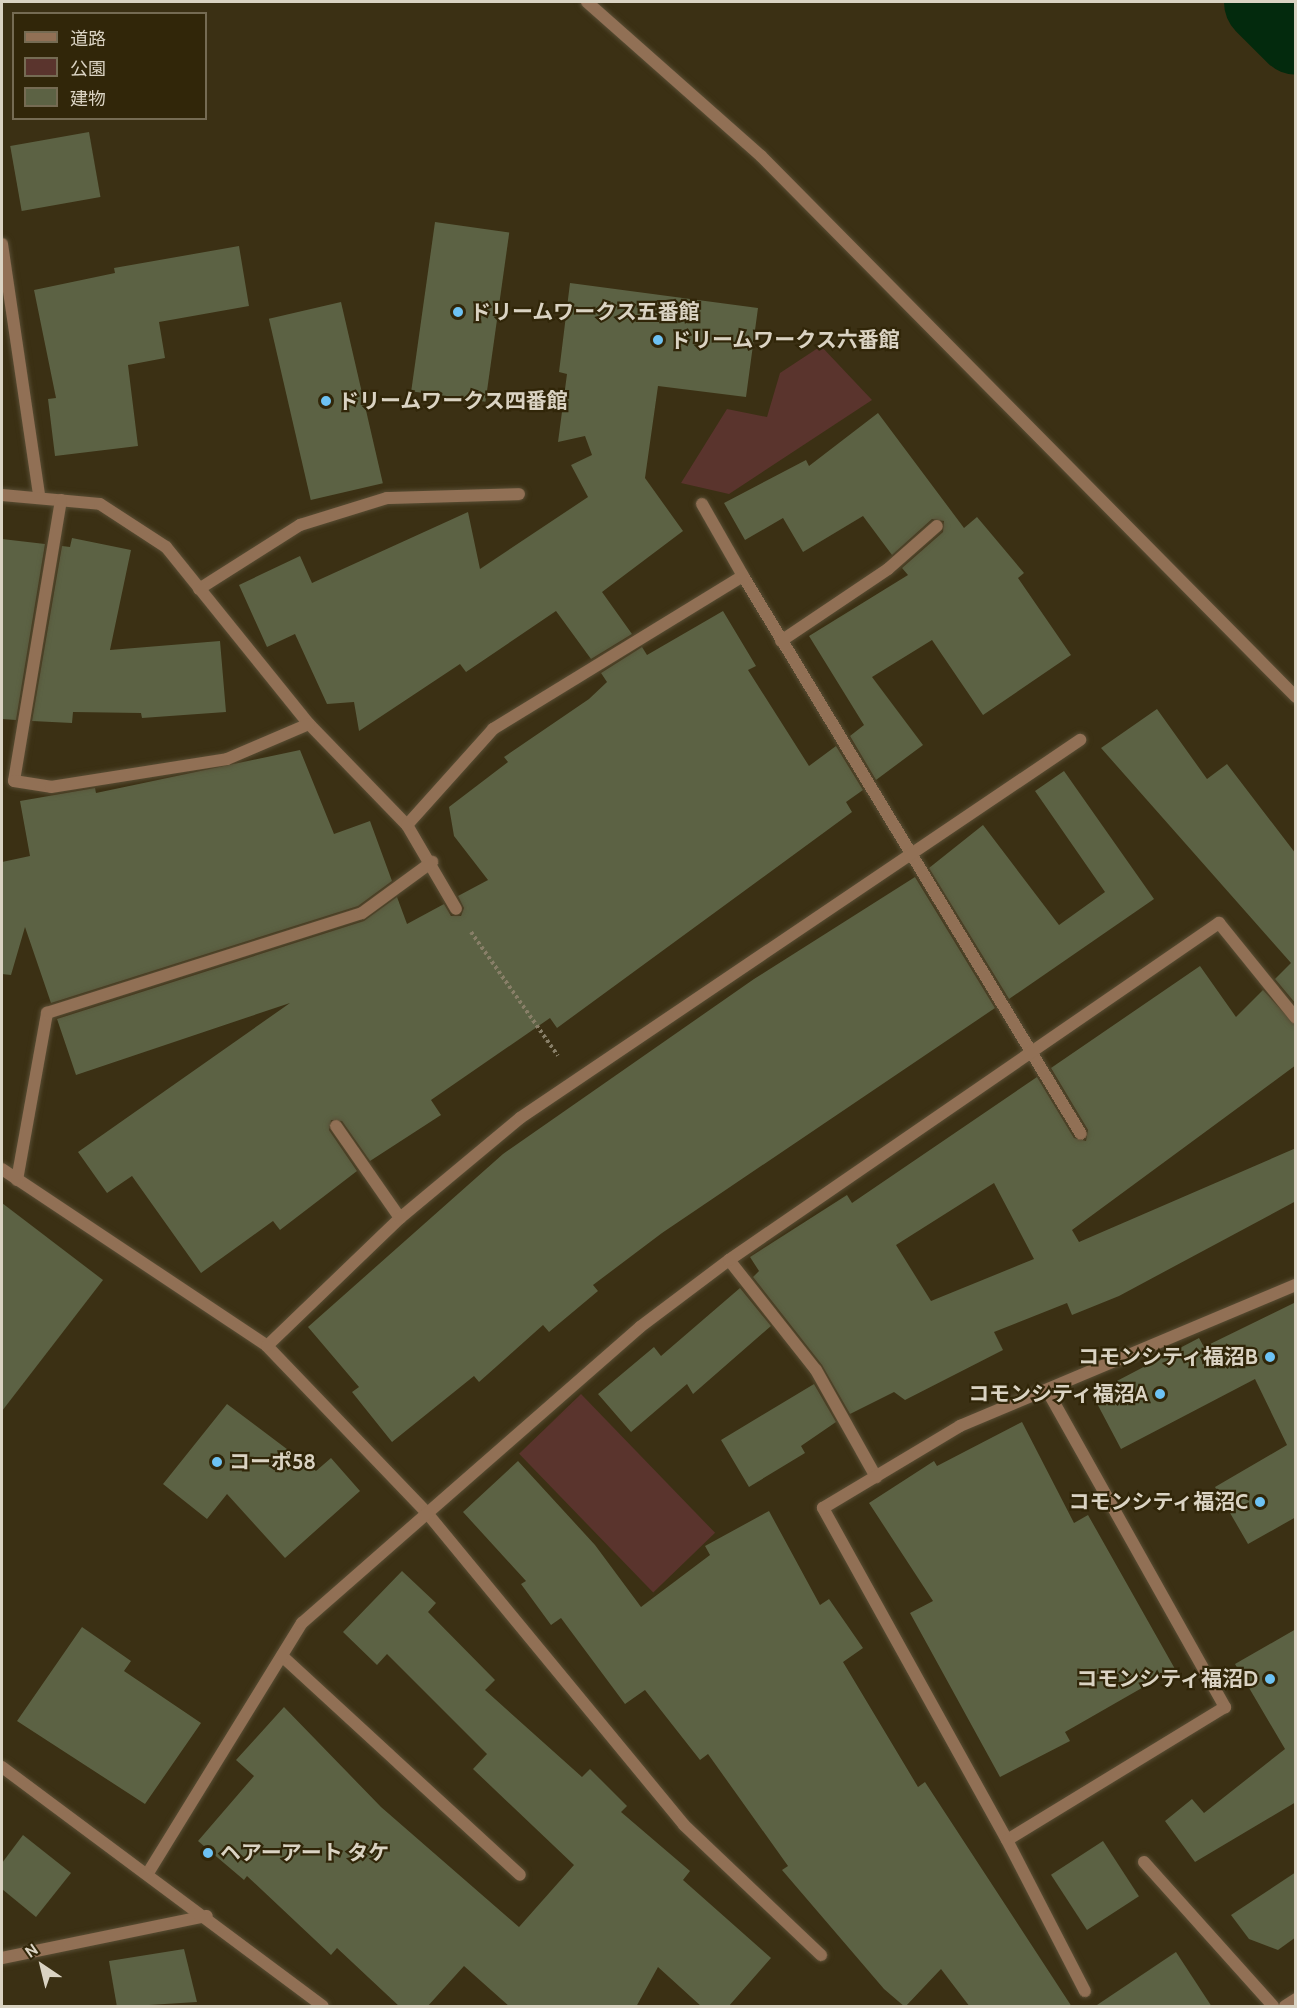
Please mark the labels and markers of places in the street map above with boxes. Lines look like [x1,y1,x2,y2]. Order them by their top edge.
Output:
place label: ドリームワークス五番館 [470,299,701,325]
marker: ドリームワークス五番館 [451,305,465,319]
place label: ドリームワークス六番館 [670,327,901,353]
marker: ドリームワークス六番館 [651,333,665,347]
place label: ドリームワークス四番館 [338,388,569,414]
marker: ドリームワークス四番館 [319,394,333,408]
place label: コモンシティ福沼B [1077,1344,1258,1370]
marker: コモンシティ福沼B [1263,1350,1277,1364]
place label: コモンシティ福沼A [967,1381,1148,1407]
marker: コモンシティ福沼A [1153,1387,1167,1401]
place label: コーポ58 [229,1449,316,1475]
marker: コーポ58 [210,1455,224,1469]
place label: コモンシティ福沼C [1067,1489,1248,1515]
marker: コモンシティ福沼C [1253,1495,1267,1509]
place label: コモンシティ福沼D [1075,1666,1258,1692]
marker: コモンシティ福沼D [1263,1672,1277,1686]
place label: ヘアーアート タケ [220,1840,390,1866]
marker: ヘアーアート タケ [201,1846,215,1860]

